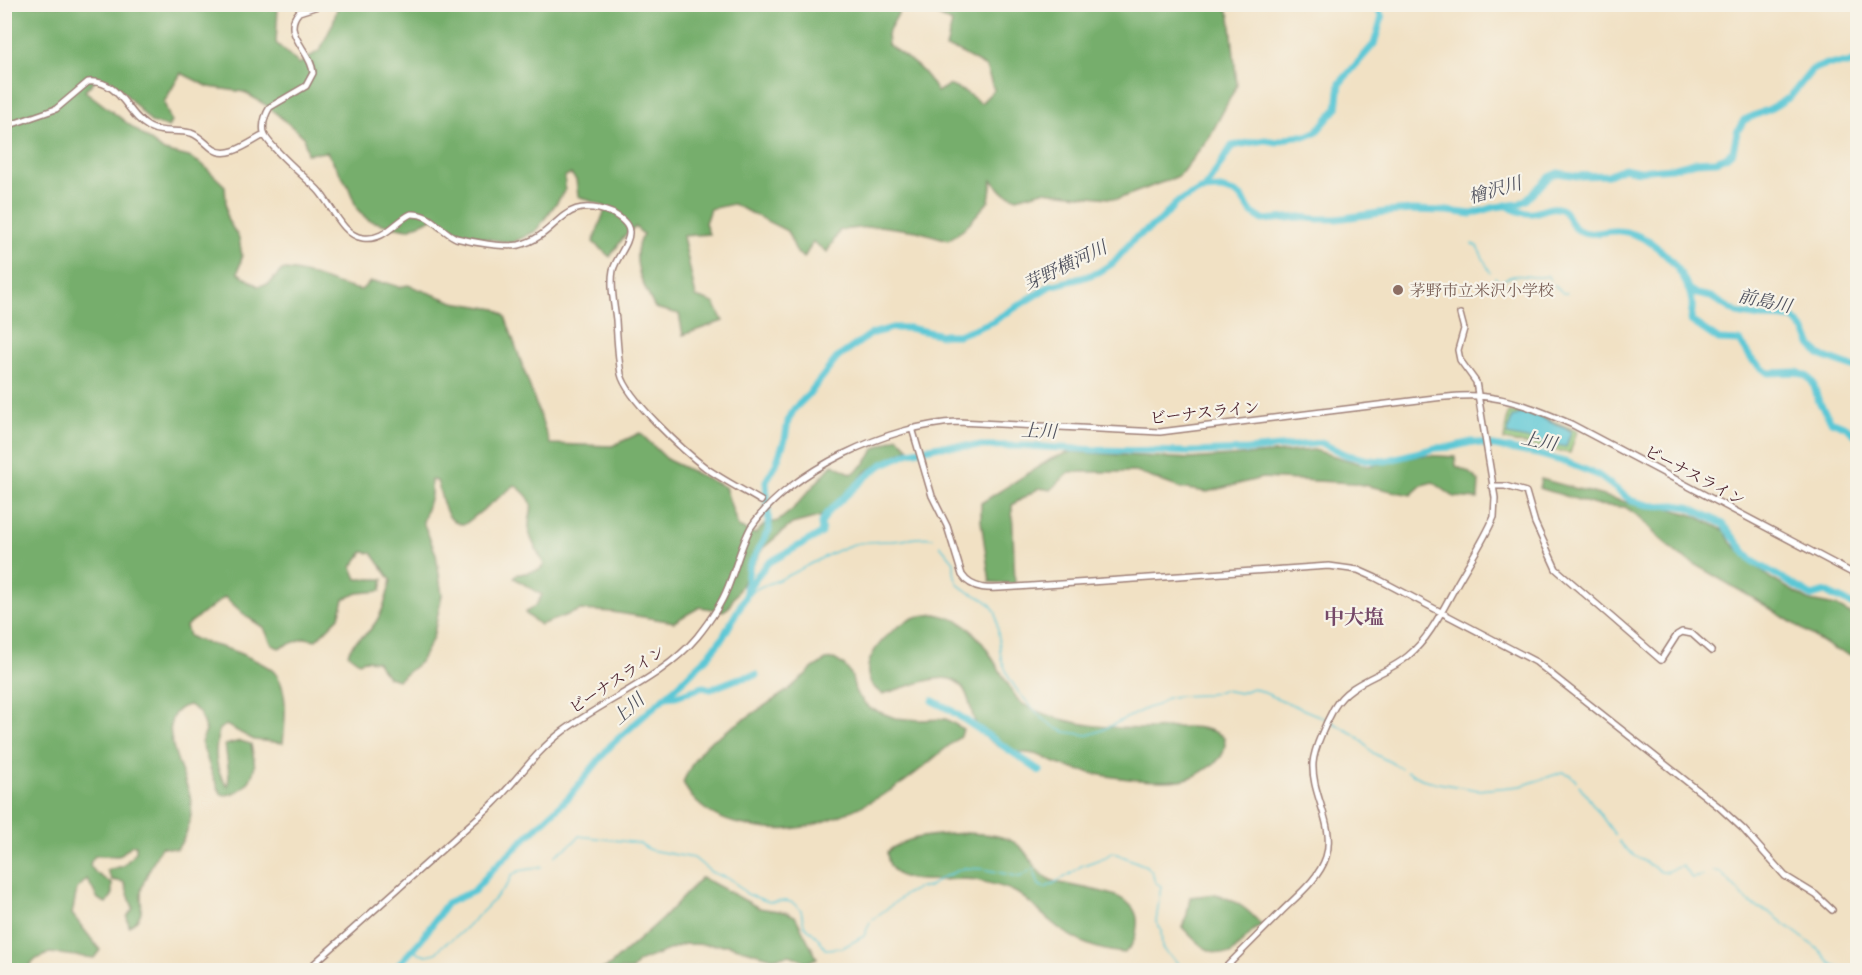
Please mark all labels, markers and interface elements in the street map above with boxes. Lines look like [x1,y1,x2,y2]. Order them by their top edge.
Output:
water label: 檜沢川 [1466,171,1526,208]
water label: 芽野横河川 [1020,236,1112,296]
place label: 茅野市立米沢小学校 [1410,280,1554,300]
marker: 茅野市立米沢小学校 [1391,283,1405,297]
water label: 前島川 [1736,285,1796,318]
street label: ビーナスライン [1149,396,1261,428]
water label: 上川 [1021,419,1059,443]
water label: 上川 [1519,426,1561,456]
street label: ビーナスライン [1642,440,1748,510]
district label: 中大塩 [1324,605,1384,629]
street label: ビーナスライン [565,641,669,717]
water label: 上川 [607,687,650,729]

